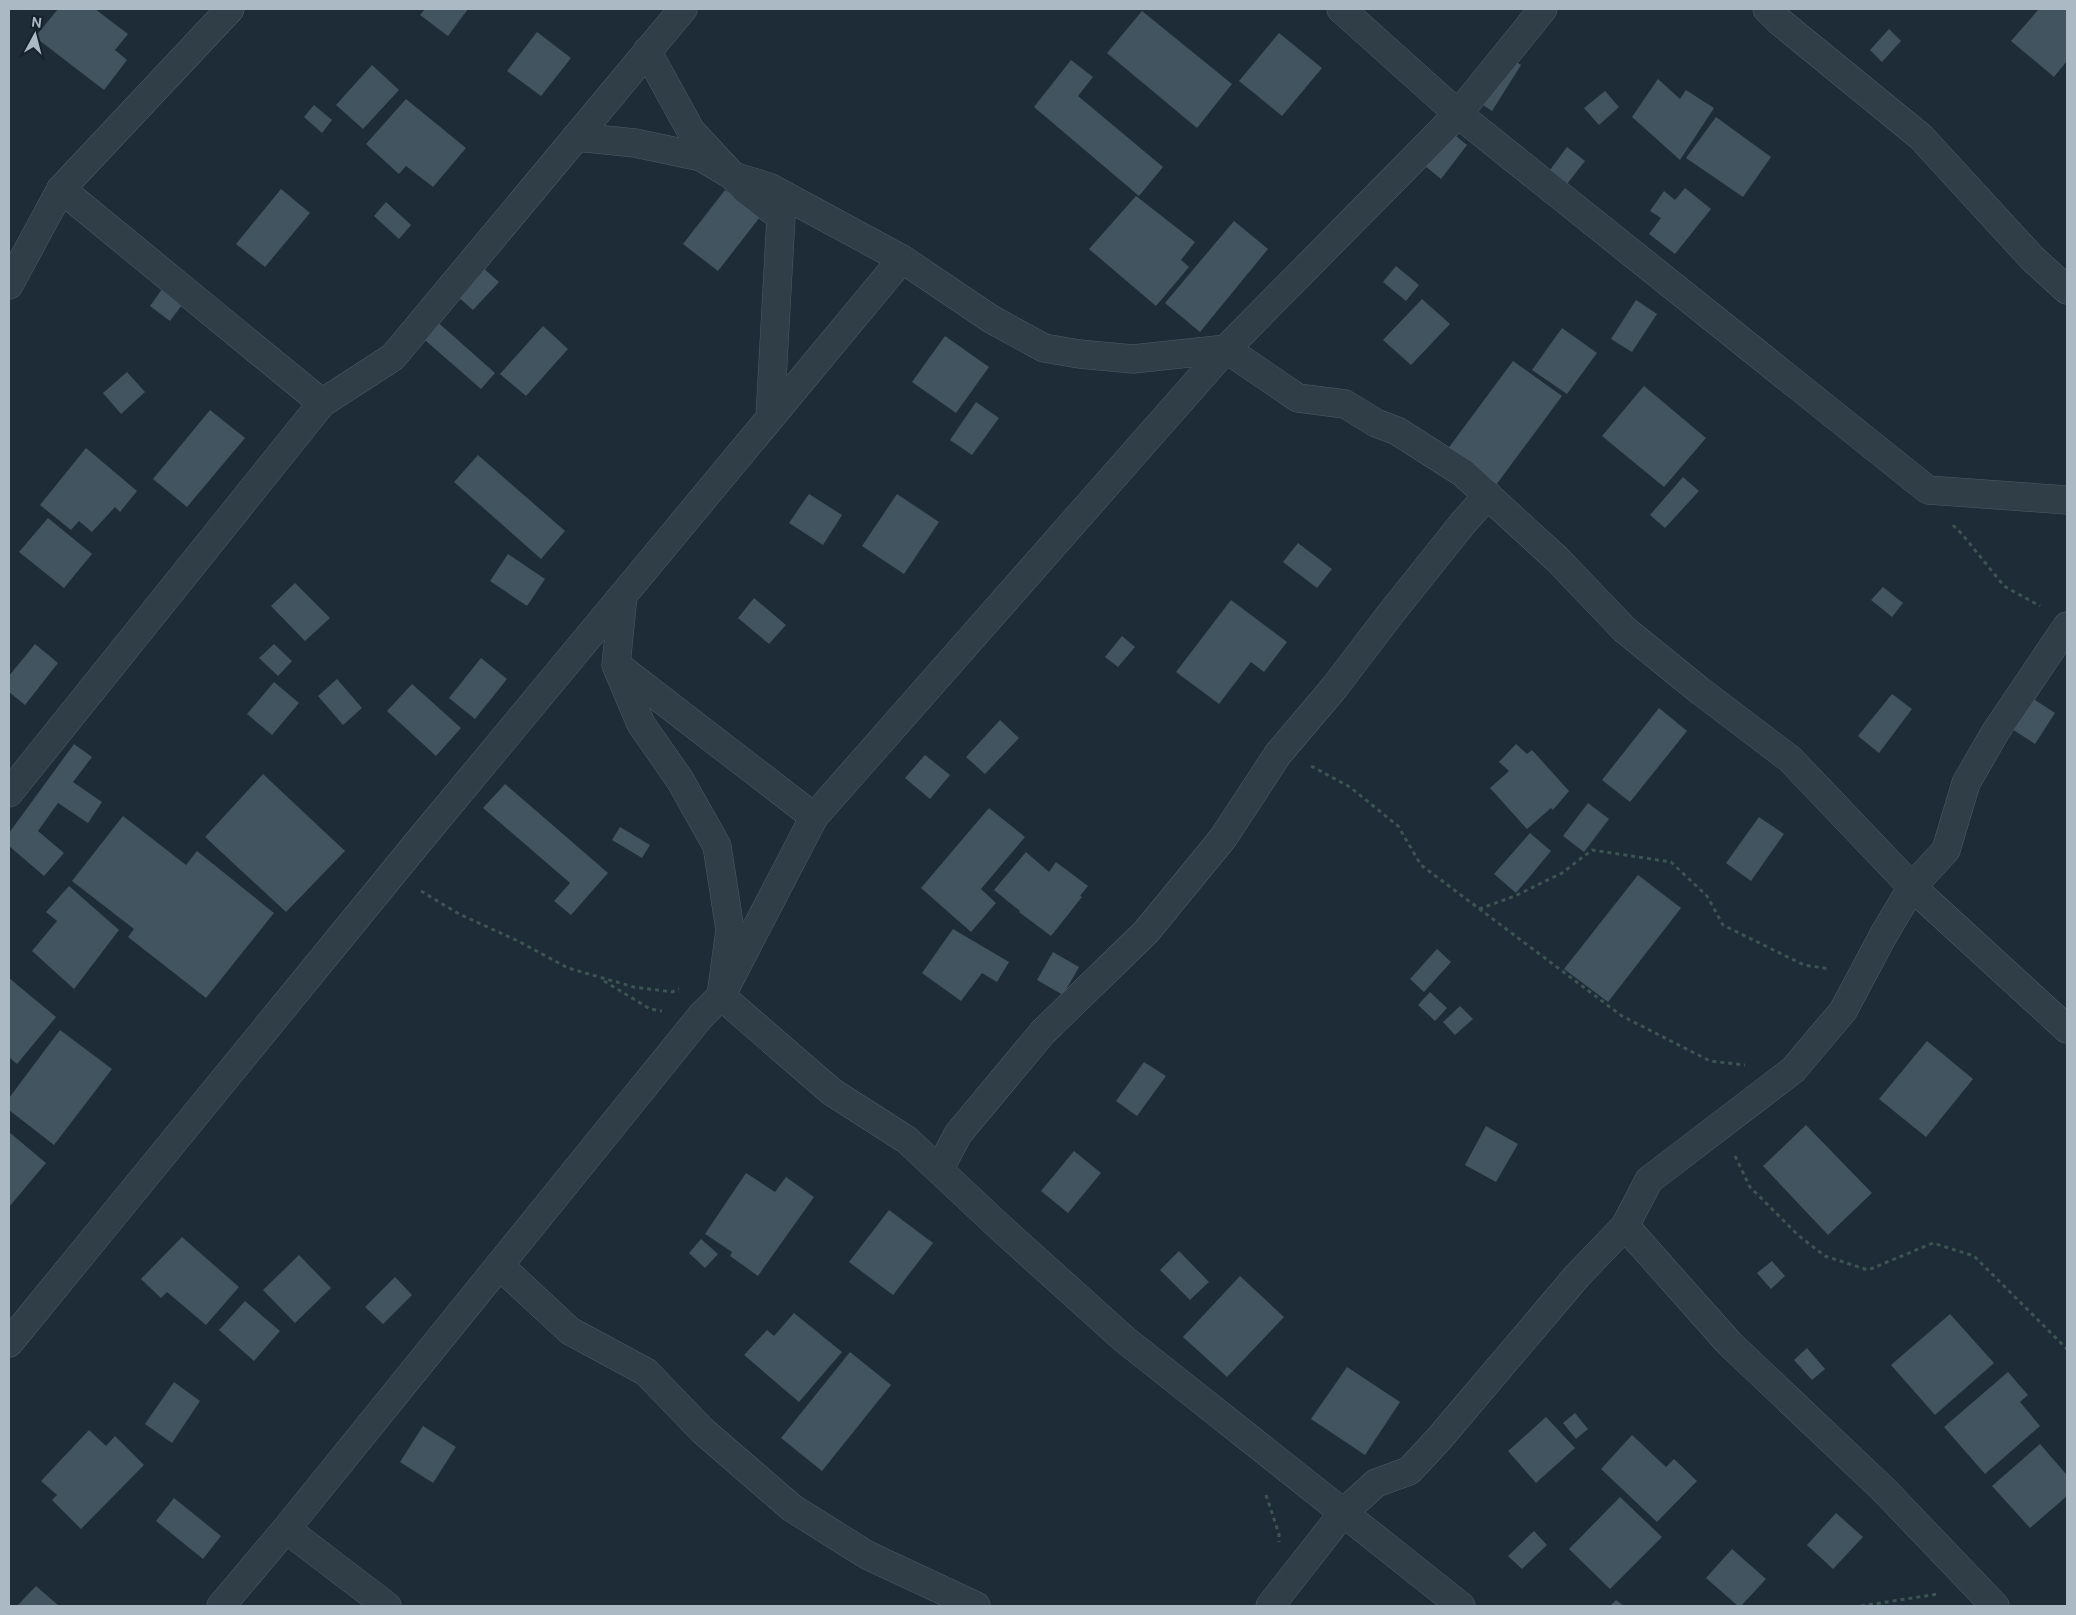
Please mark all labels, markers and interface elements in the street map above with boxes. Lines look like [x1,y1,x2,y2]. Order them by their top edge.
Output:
north arrow [10,10,60,60]
text: N [30,13,43,32]

